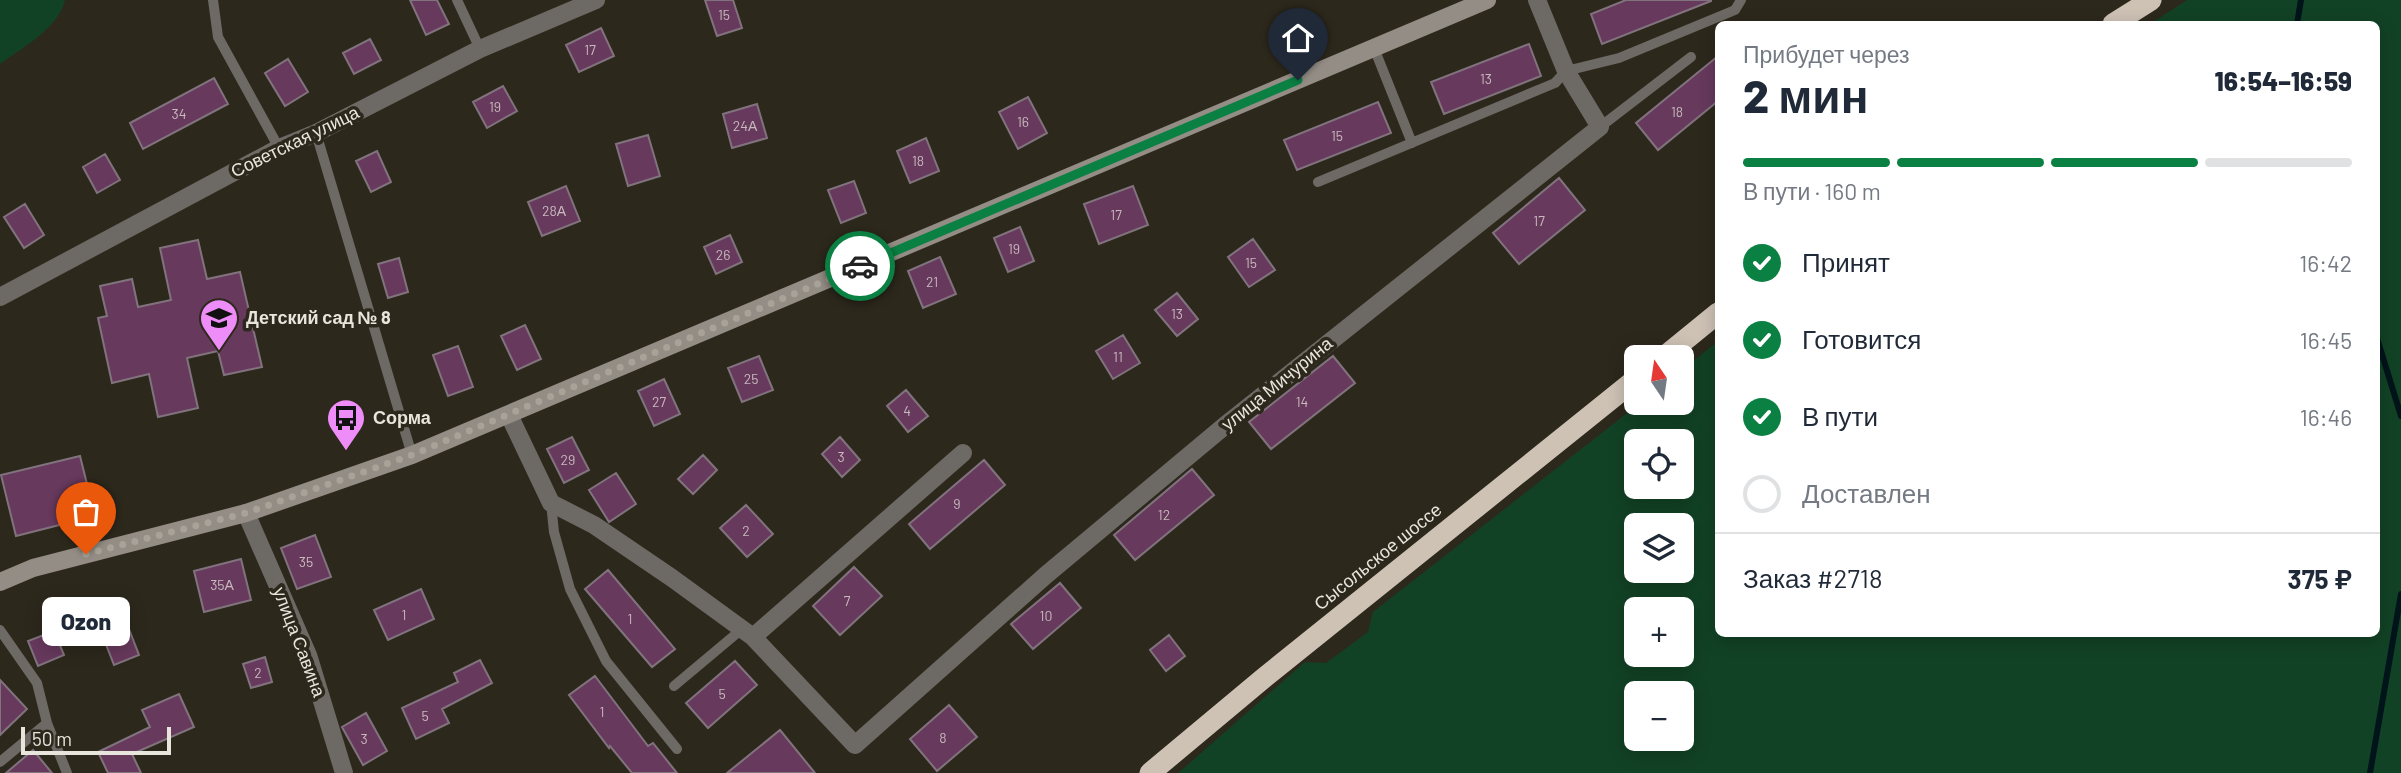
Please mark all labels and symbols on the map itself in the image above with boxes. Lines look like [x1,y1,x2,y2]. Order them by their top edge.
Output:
house number: 15 [718,6,730,23]
pin [1268,8,1328,80]
house number: 17 [584,41,596,58]
house number: 13 [1480,70,1492,87]
house number: 19 [489,98,501,115]
street label: Советская улица [227,100,363,182]
house number: 18 [1671,103,1683,120]
house number: 34 [172,105,186,122]
house number: 16 [1017,113,1029,130]
house number: 24А [733,117,758,134]
house number: 15 [1331,127,1343,144]
house number: 18 [912,152,924,169]
house number: 28А [542,202,567,219]
house number: 17 [1110,206,1122,223]
house number: 17 [1533,212,1545,229]
courier [825,231,895,301]
house number: 19 [1008,240,1020,257]
house number: 26 [716,246,730,263]
house number: 15 [1245,254,1257,271]
house number: 21 [926,273,938,290]
school or university icon: Детский сад № 8 [198,297,240,352]
house number: 13 [1171,305,1183,322]
place label: Детский сад № 8 [246,306,391,328]
street label: улица Мичурина [1216,331,1337,435]
north arrow [1624,345,1694,415]
house number: 11 [1113,348,1123,365]
house number: 25 [744,370,758,387]
house number: 27 [652,393,666,410]
house number: 14 [1296,393,1308,410]
bus stop icon: Сорма [325,397,367,452]
house number: 4 [903,402,911,419]
place label: Сорма [373,406,432,428]
house number: 3 [837,448,845,465]
house number: 29 [561,451,575,468]
pin [56,482,116,554]
house number: 9 [953,495,961,512]
street label: Сысольское шоссе [1309,498,1446,614]
house number: 12 [1158,506,1170,523]
house number: 2 [742,522,750,539]
house number: 35 [299,553,313,570]
house number: 35А [210,576,235,593]
street label: улица Савина [269,584,331,701]
house number: 7 [844,592,851,609]
callout: Ozon [42,596,130,645]
house number: 1 [402,606,406,623]
house number: 10 [1040,607,1052,624]
house number: 1 [628,610,632,627]
house number: 2 [254,664,262,681]
house number: 5 [718,685,726,702]
house number: 1 [600,703,604,720]
house number: 5 [421,707,429,724]
scale bar [21,724,172,756]
house number: 8 [939,729,947,746]
house number: 3 [360,730,368,747]

